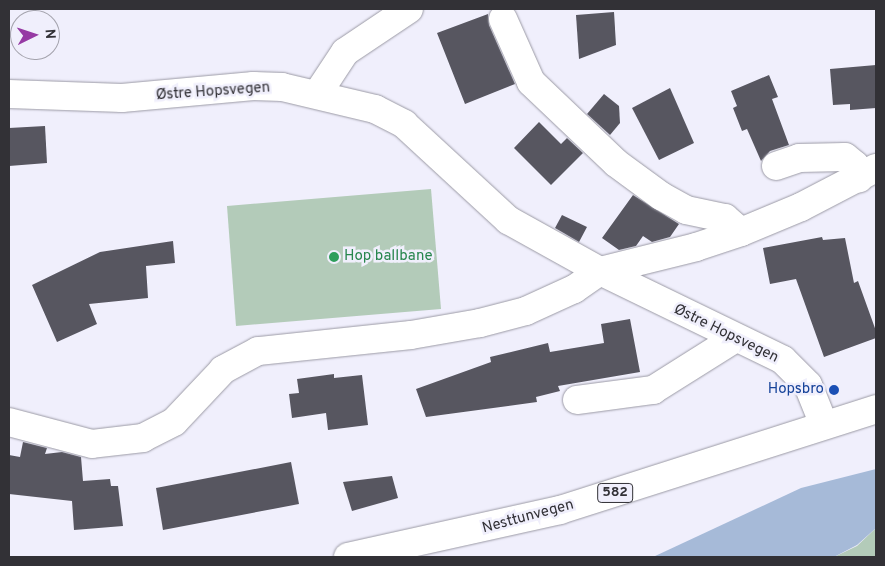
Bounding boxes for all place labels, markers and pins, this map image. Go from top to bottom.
place label: Hop ballbane [344,248,433,266]
marker: Hop ballbane [328,251,340,263]
place label: Hopsbro [768,381,824,399]
marker: Hopsbro [828,384,840,396]

